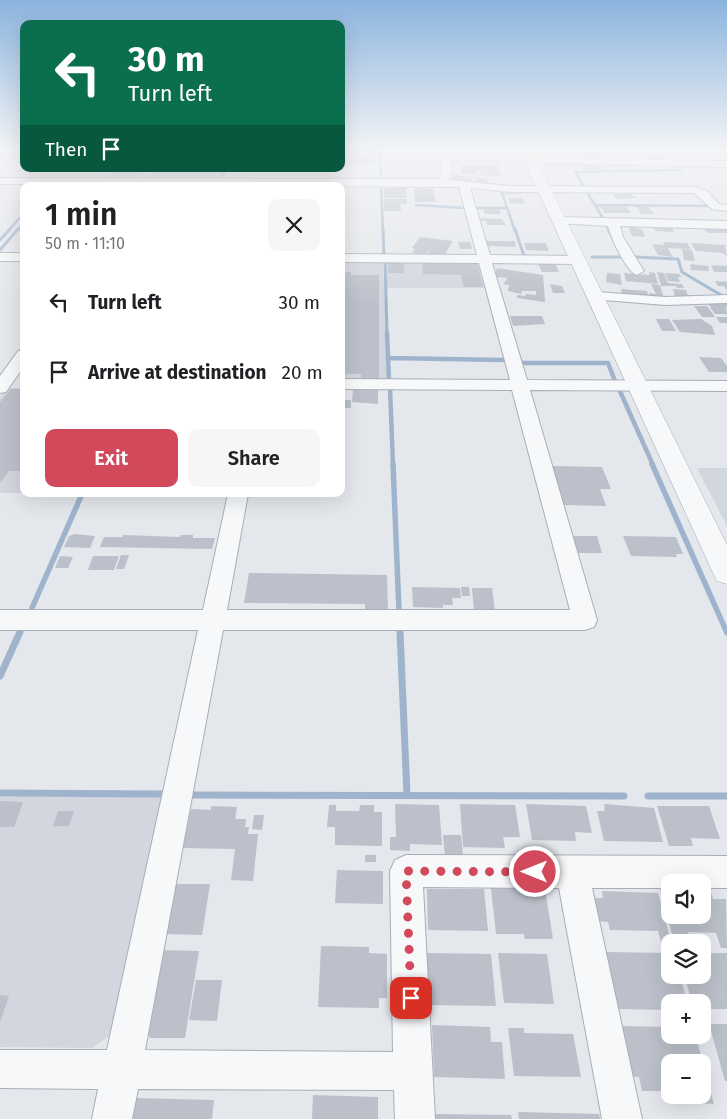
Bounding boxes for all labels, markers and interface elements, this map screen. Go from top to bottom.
text: 30 m [128,38,205,80]
icon: left [45,40,110,105]
text: Turn left [128,80,212,107]
icon: arrive [97,135,125,163]
text: Then [45,138,87,161]
text: 1 min [45,197,117,233]
button: close [268,199,320,251]
text: 50 m · 11:10 [45,234,125,253]
icon: left [45,288,73,316]
text: Turn left [88,291,162,314]
text: 30 m [279,291,320,314]
icon: arrive [45,358,73,386]
text: Arrive at destination [88,361,267,384]
text: 20 m [282,361,323,384]
button: Exit [45,429,178,487]
button: Share [188,429,320,487]
position arrow [508,845,560,897]
map controls [661,874,711,1104]
button: sound [661,874,711,924]
button: layers [661,934,711,984]
pin [390,977,432,1019]
icon: arrive [397,984,425,1012]
button: + [661,994,711,1044]
button: − [661,1054,711,1104]

